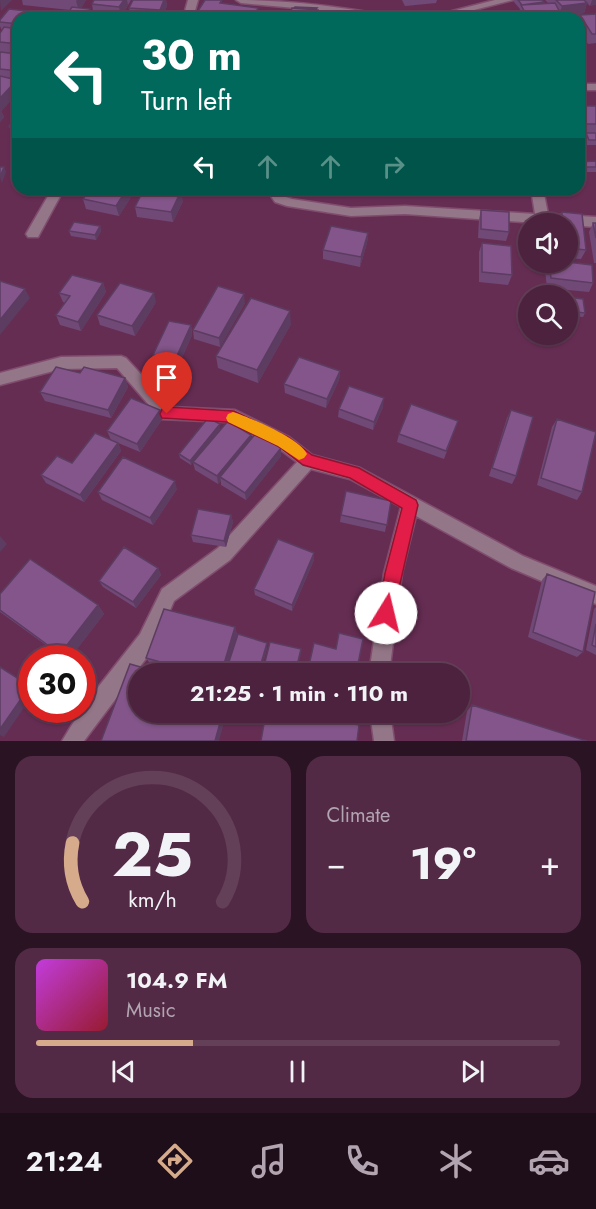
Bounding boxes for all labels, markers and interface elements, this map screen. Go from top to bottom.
text: 30 m [141,25,242,86]
icon: left [42,36,120,114]
text: Turn left [141,81,231,120]
icon: left [188,150,221,183]
icon: ahead [251,150,284,183]
icon: ahead [314,150,347,183]
icon: right [377,150,410,183]
map controls [518,213,578,345]
button: sound [518,213,578,273]
button: search [518,285,578,345]
pin [141,352,192,414]
icon: arrive [150,361,183,394]
position arrow [354,581,418,645]
speed limit sign: 30 [18,645,96,723]
text: 21:25 · 1 min · 110 m [190,677,408,709]
text: Climate [327,801,390,830]
text: 25 [112,809,193,899]
text: 19° [410,831,476,896]
text: − [327,840,346,887]
text: + [540,840,560,887]
text: km/h [129,884,177,915]
text: 104.9 FM [126,964,227,996]
text: Music [126,996,176,1025]
icon: previous [107,1055,140,1088]
icon: pause [281,1055,314,1088]
icon: next [456,1055,489,1088]
icon: directions [154,1140,196,1182]
icon: music [248,1140,290,1182]
icon: phone [341,1140,383,1182]
icon: climate [435,1140,477,1182]
icon: car [528,1140,570,1182]
text: 21:24 [26,1142,102,1181]

